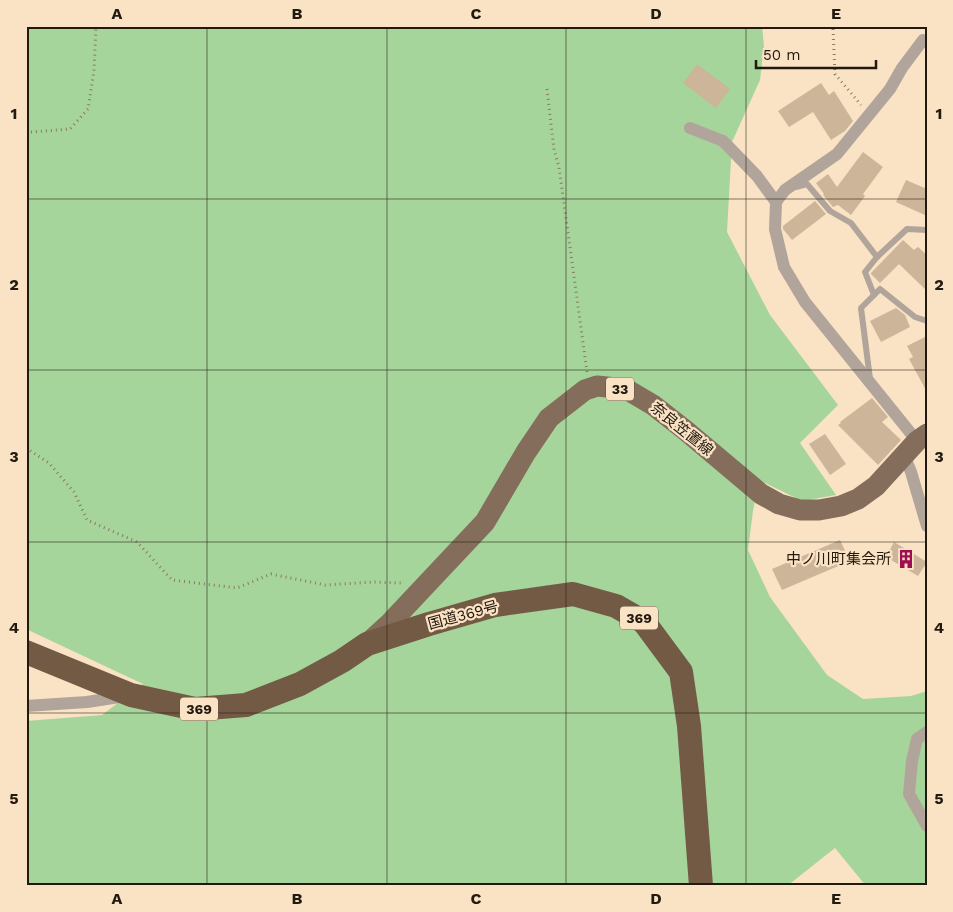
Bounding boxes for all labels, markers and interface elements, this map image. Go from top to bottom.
text: A [112,4,123,23]
text: B [292,4,303,23]
text: C [471,4,482,23]
text: D [650,4,662,23]
text: E [831,4,841,23]
scale bar [756,38,876,70]
text: 50 m [763,46,800,64]
text: 1 [11,104,17,123]
text: 1 [936,104,942,123]
text: 2 [9,275,19,294]
text: 2 [934,275,944,294]
road number: 33 [606,378,634,400]
street label: 奈良笠置線 [647,398,717,460]
text: 3 [9,447,19,466]
text: 3 [934,447,944,466]
building icon: 中ノ川町集会所 [895,548,917,570]
place label: 中ノ川町集会所 [786,550,891,568]
street label: 国道369号 [426,597,500,633]
road number: 369 [620,606,658,630]
text: 4 [9,618,19,637]
text: 4 [934,618,944,637]
road number: 369 [180,698,218,721]
text: 5 [9,789,19,808]
text: 5 [934,789,944,808]
text: A [112,889,123,908]
text: B [292,889,303,908]
text: C [471,889,482,908]
text: D [650,889,662,908]
text: E [831,889,841,908]

